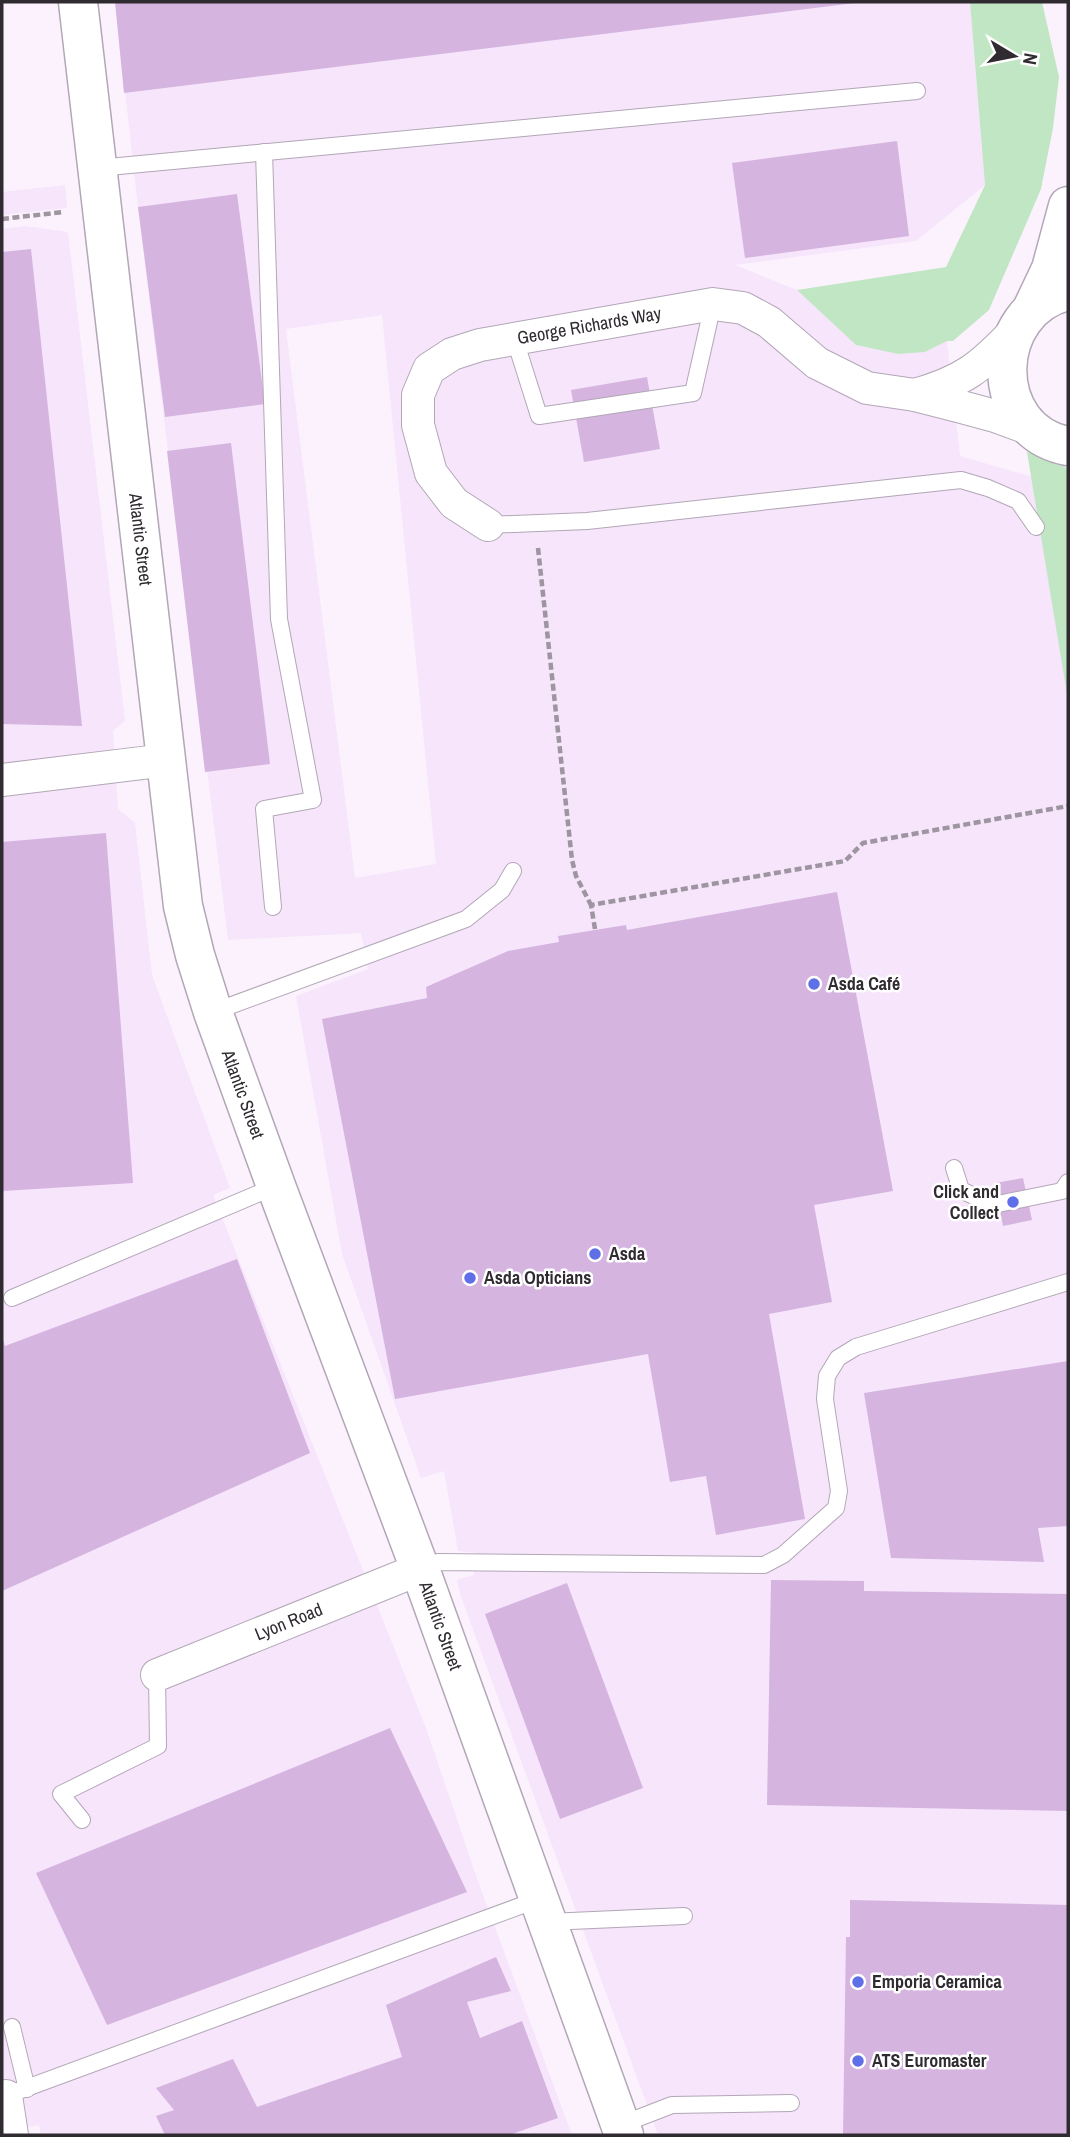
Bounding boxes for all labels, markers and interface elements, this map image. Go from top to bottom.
north arrow [979,21,1049,91]
text: N [1017,51,1045,67]
street label: George Richards Way [515,300,664,350]
street label: Atlantic Street [123,491,159,587]
place label: Asda Café [828,971,900,996]
marker: Asda Café [806,976,822,992]
street label: Atlantic Street [215,1045,271,1142]
place label: Click and Collect [933,1179,999,1225]
marker: Click and Collect [1005,1194,1021,1210]
place label: Asda [609,1241,646,1266]
marker: Asda [587,1246,603,1262]
place label: Asda Opticians [484,1265,591,1290]
marker: Asda Opticians [462,1270,478,1286]
street label: Atlantic Street [413,1577,468,1674]
street label: Lyon Road [251,1597,326,1646]
place label: Emporia Ceramica [872,1969,1002,1994]
marker: Emporia Ceramica [850,1974,866,1990]
place label: ATS Euromaster [872,2048,987,2073]
marker: ATS Euromaster [850,2053,866,2069]

